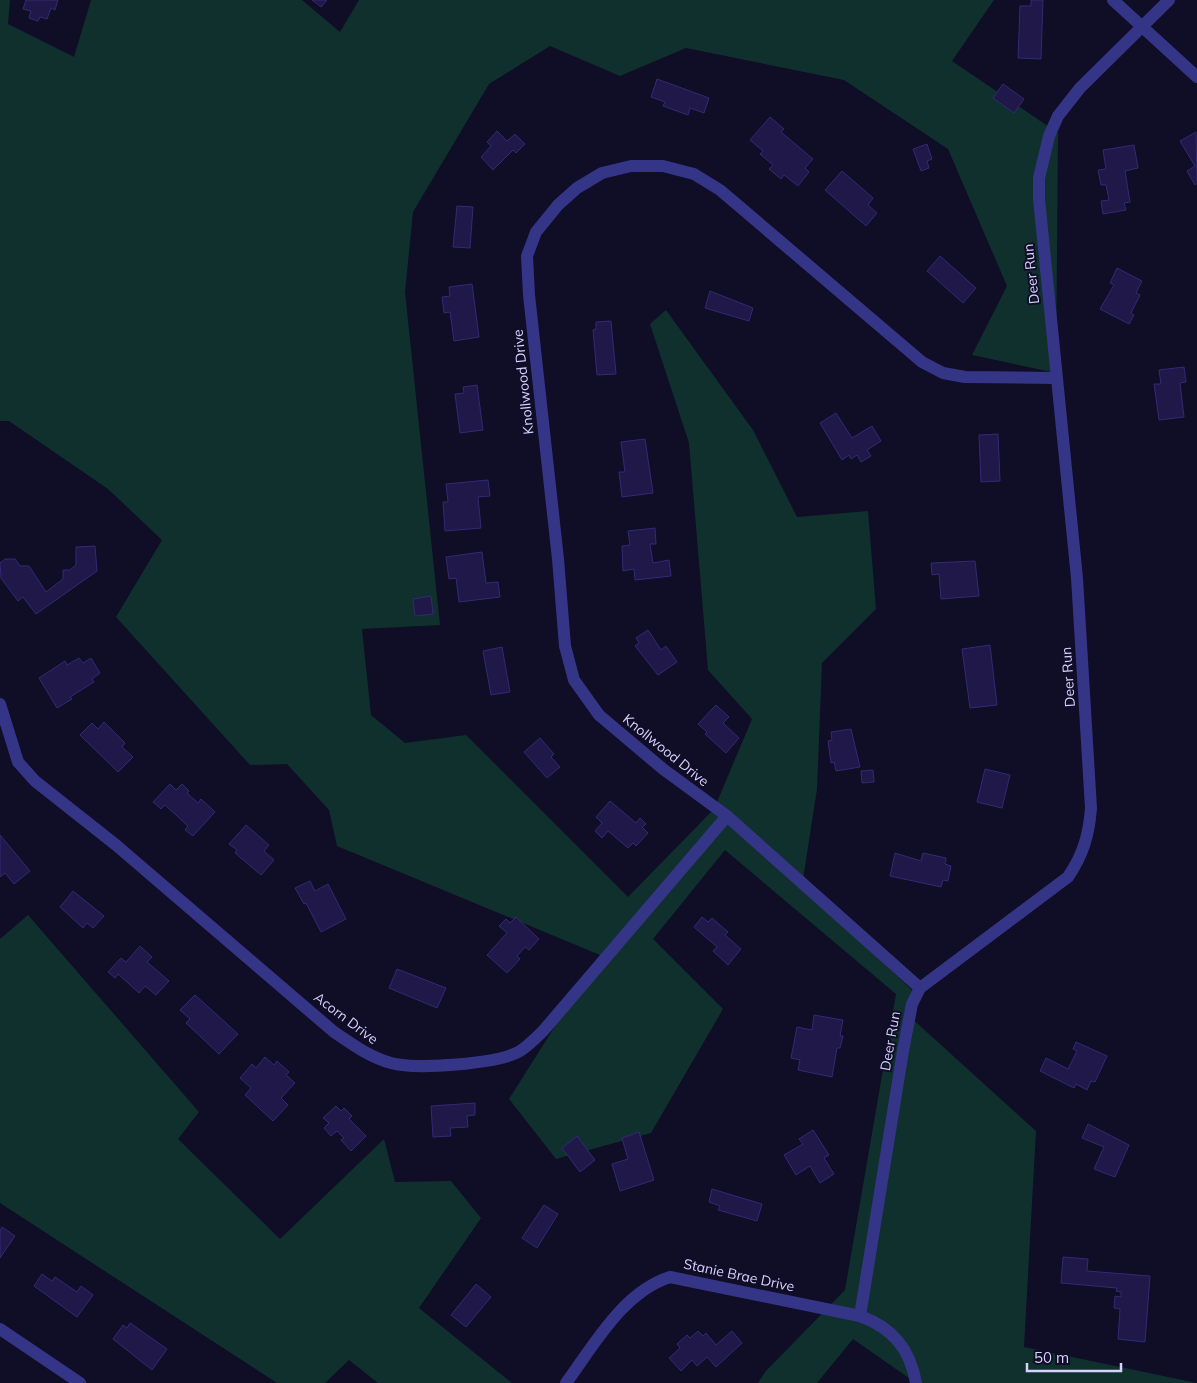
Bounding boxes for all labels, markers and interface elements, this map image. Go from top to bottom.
street label: Deer Run [1019,243,1043,305]
street label: Knollwood Drive [509,329,537,435]
street label: Deer Run [1057,646,1079,708]
street label: Knollwood Drive [619,710,713,790]
street label: Acorn Drive [310,988,382,1048]
street label: Deer Run [876,1010,904,1072]
street label: Stanie Brae Drive [682,1254,796,1296]
scale bar [1027,1340,1121,1372]
text: 50 m [1034,1348,1069,1367]

